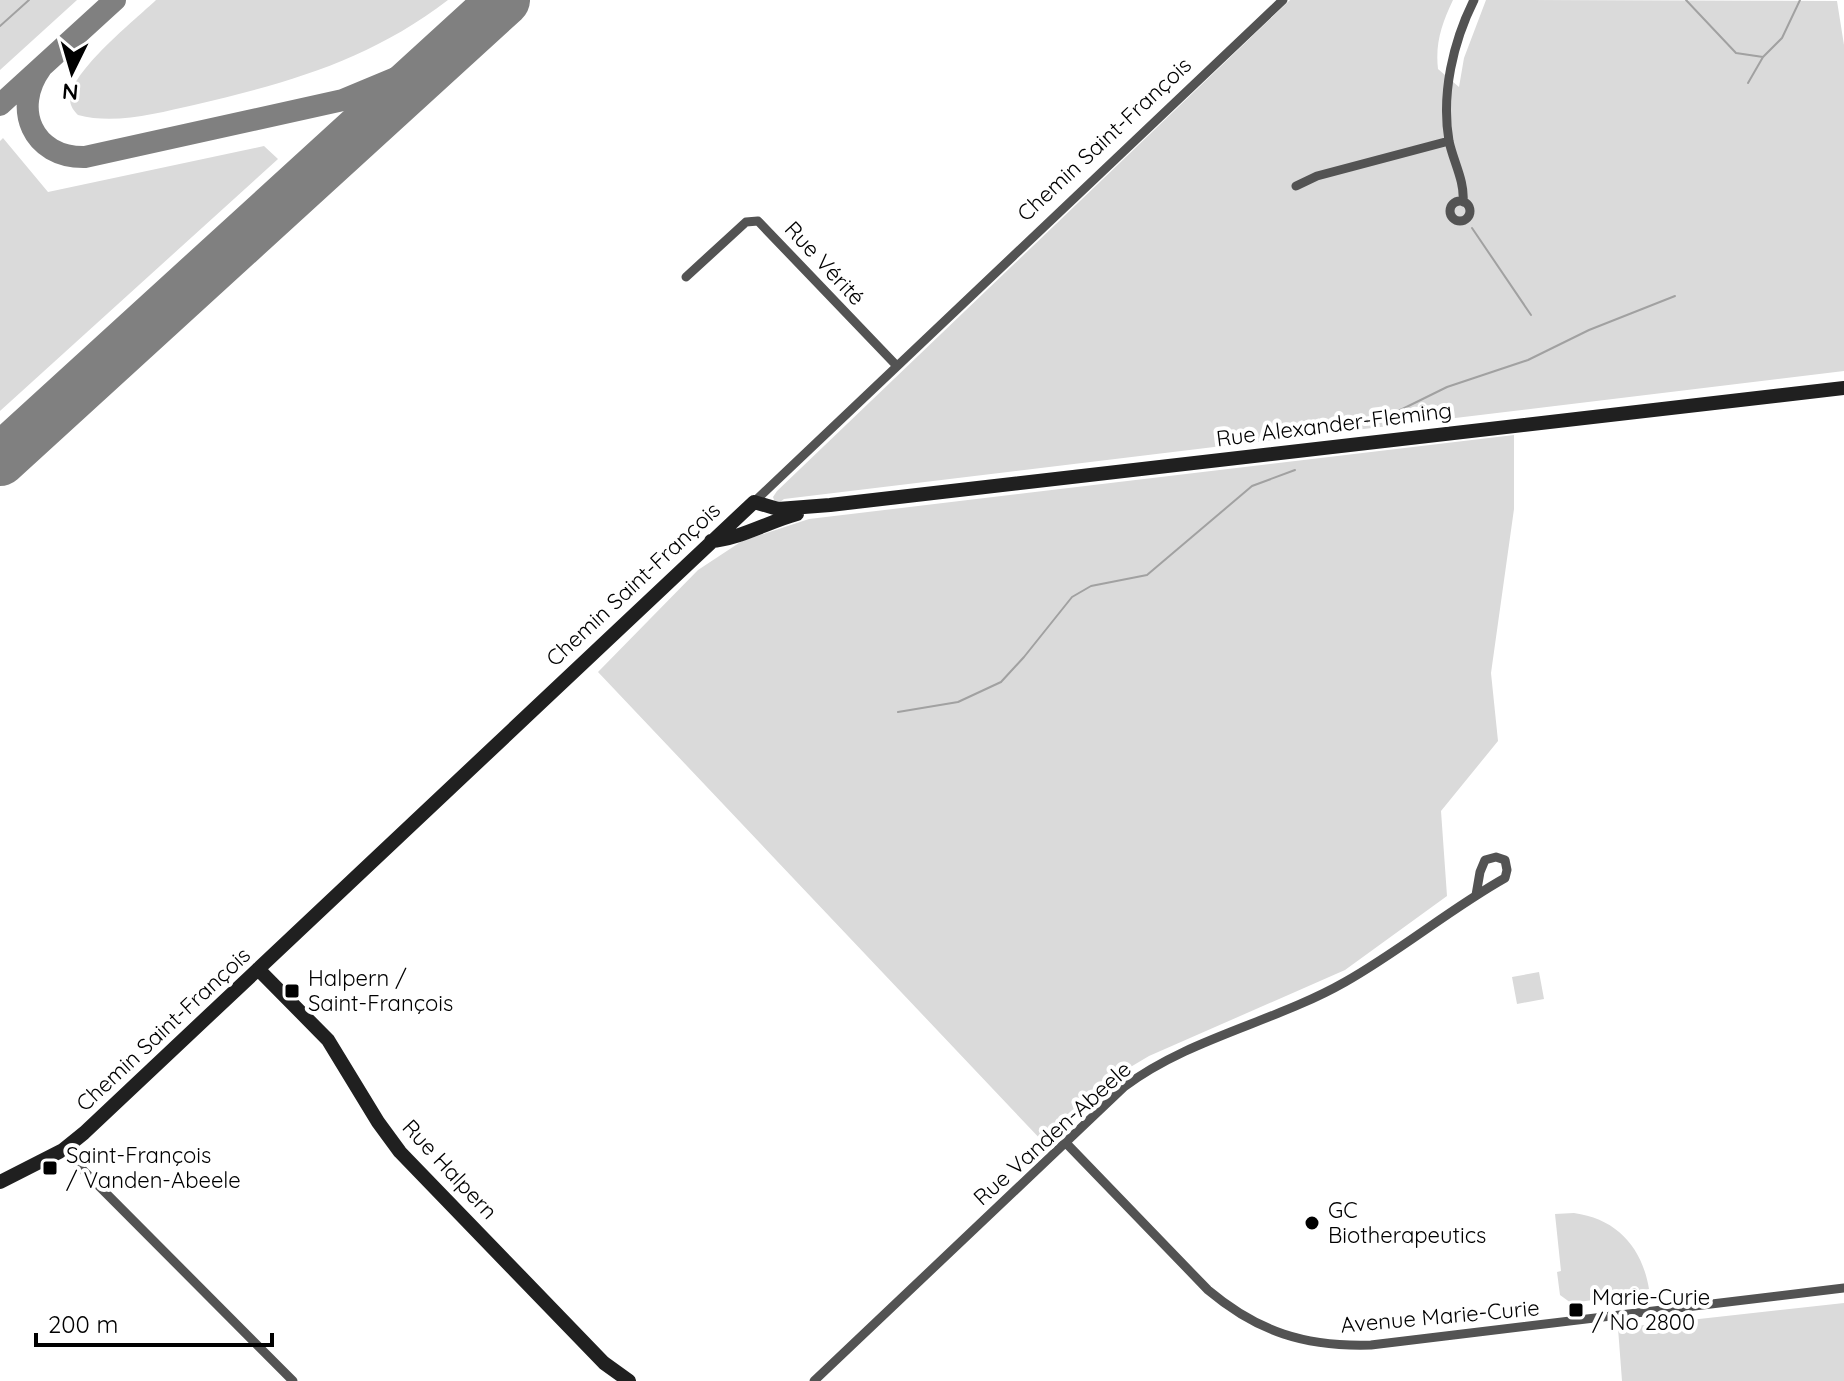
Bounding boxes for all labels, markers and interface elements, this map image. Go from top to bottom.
north arrow [32,32,112,112]
street label: Chemin Saint-François [1011,51,1197,227]
text: N [61,77,80,107]
street label: Rue Vérité [779,215,871,311]
street label: Rue Alexander-Fleming [1215,396,1453,452]
street label: Chemin Saint-François [540,496,726,672]
street label: Chemin Saint-François [70,941,256,1117]
place label: Halpern / Saint-François [308,964,453,1017]
marker: Halpern / Saint-François [283,982,301,1000]
street label: Rue Vanden-Abeele [967,1055,1137,1211]
street label: Rue Halpern [397,1113,503,1225]
place label: Saint-François / Vanden-Abeele [66,1141,241,1194]
marker: Saint-François / Vanden-Abeele [41,1159,59,1177]
place label: GC Biotherapeutics [1328,1196,1486,1249]
marker: GC Biotherapeutics [1303,1214,1321,1232]
place label: Marie-Curie / No 2800 [1592,1283,1710,1336]
street label: Avenue Marie-Curie [1339,1293,1541,1339]
scale bar [36,1297,272,1347]
marker: Marie-Curie / No 2800 [1567,1301,1585,1319]
text: 200 m [48,1309,118,1339]

